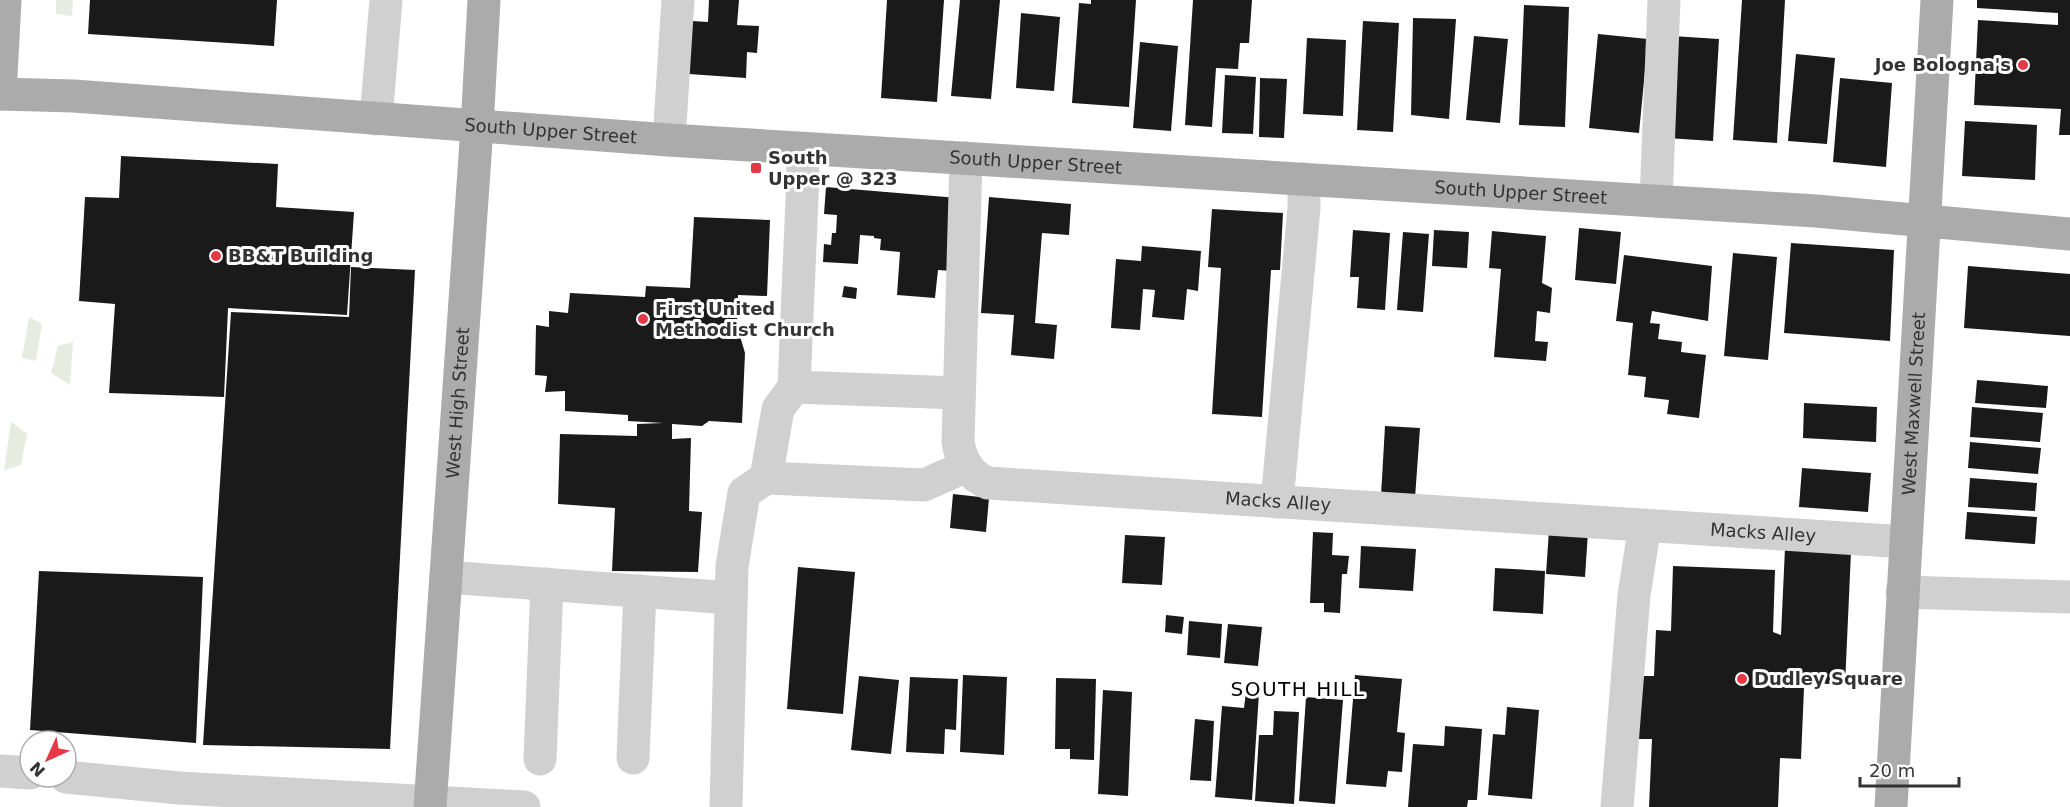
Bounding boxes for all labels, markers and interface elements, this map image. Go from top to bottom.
place label: Joe Bologna's [1873,54,2011,75]
marker: Joe Bologna's [2016,58,2030,72]
street label: South Upper Street [464,114,638,148]
street label: South Upper Street [949,146,1123,178]
place label: South Upper @ 323 [768,147,898,189]
marker: South Upper @ 323 [749,161,763,175]
street label: South Upper Street [1434,176,1608,208]
place label: BB&T Building [228,245,373,266]
marker: BB&T Building [209,249,223,263]
place label: First United Methodist Church [655,298,835,340]
street label: West Maxwell Street [1898,311,1929,496]
marker: First United Methodist Church [636,312,650,326]
street label: West High Street [442,326,473,479]
street label: Macks Alley [1224,487,1332,515]
street label: Macks Alley [1709,518,1817,546]
place label: Dudley Square [1754,668,1903,689]
marker: Dudley Square [1735,672,1749,686]
district label: SOUTH HILL [1231,677,1365,701]
north arrow [18,729,78,789]
scale bar [1860,750,1959,788]
text: N [26,758,49,781]
text: 20 m [1869,760,1915,781]

